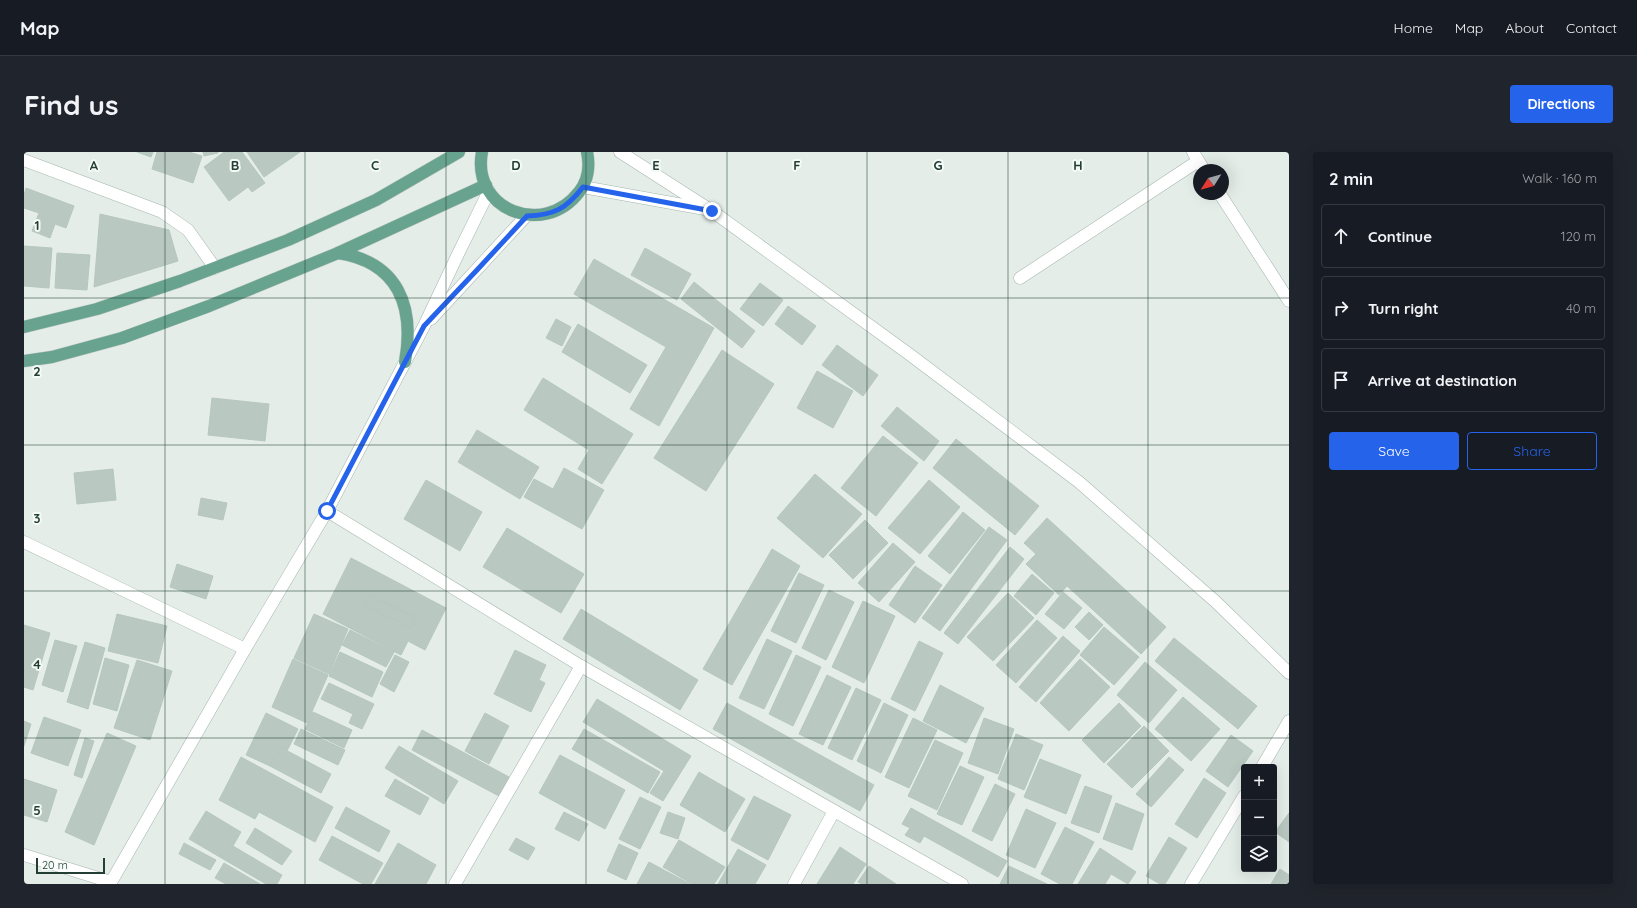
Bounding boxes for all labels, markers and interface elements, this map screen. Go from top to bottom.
text: Map [20,16,59,40]
text: Home [1394,19,1433,37]
text: Map [1455,19,1483,37]
text: About [1505,19,1544,37]
text: Contact [1566,19,1617,37]
button: Directions [1510,85,1613,123]
text: Find us [24,87,118,122]
text: A [90,157,99,173]
text: B [231,157,239,173]
text: C [371,157,379,173]
text: D [511,157,521,173]
text: E [652,157,660,173]
text: F [793,157,801,173]
text: G [933,157,943,173]
text: H [1073,157,1083,173]
north arrow [1193,164,1229,200]
text: 2 min [1329,168,1373,189]
text: Walk · 160 m [1522,170,1597,186]
route end [703,202,721,220]
text: 1 [34,217,40,233]
icon: ahead [1330,225,1352,247]
text: Continue [1368,227,1432,246]
text: 120 m [1561,228,1596,244]
icon: right [1330,297,1352,319]
text: Turn right [1368,299,1439,318]
text: 40 m [1566,300,1596,316]
text: 2 [33,363,41,379]
icon: arrive [1330,369,1352,391]
text: Arrive at destination [1368,371,1517,390]
button: Save [1329,432,1459,470]
button: Share [1467,432,1597,470]
route start [318,502,336,520]
text: 3 [34,510,41,526]
text: 4 [33,656,41,672]
map controls [1241,764,1277,872]
button: + [1241,764,1277,800]
button: − [1241,800,1277,836]
text: 5 [33,802,41,818]
button: layers [1241,836,1277,872]
scale bar [36,856,105,875]
text: 20 m [42,858,68,872]

